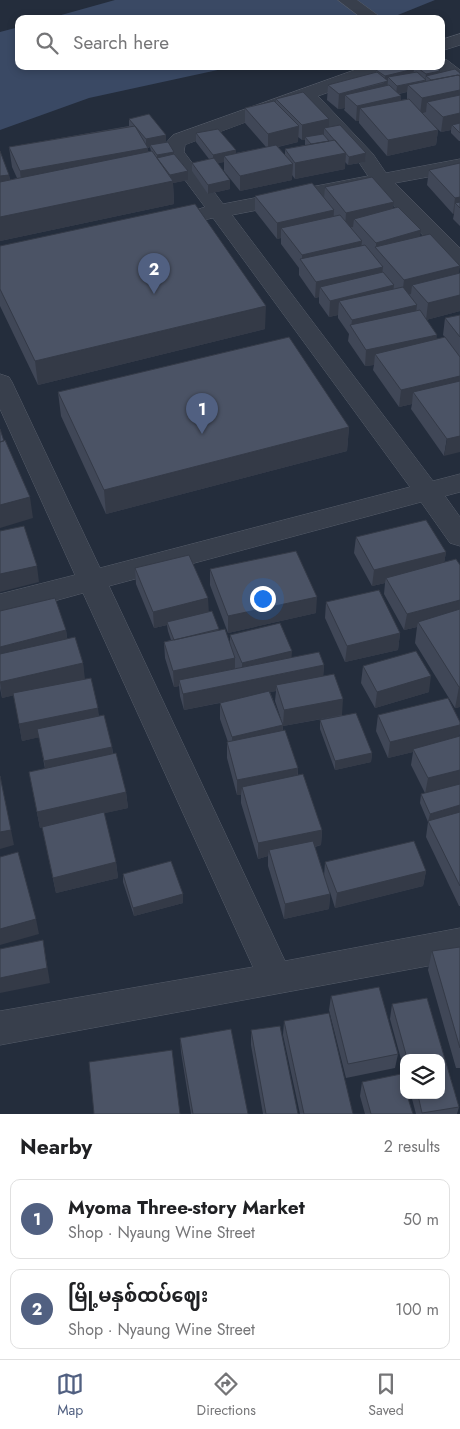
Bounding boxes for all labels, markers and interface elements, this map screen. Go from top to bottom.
search box [15,15,445,70]
icon: search [33,29,61,57]
text: Search here [73,29,169,56]
pin: 2 [138,253,170,294]
pin: 1 [186,393,218,434]
your location [250,586,276,612]
map controls [400,1054,445,1099]
button: layers [400,1054,445,1099]
text: Nearby [20,1132,92,1162]
text: 2 results [384,1135,440,1158]
text: Myoma Three-story Market [68,1194,305,1221]
text: 1 [33,1208,41,1231]
text: 50 m [403,1208,439,1231]
text: Shop · Nyaung Wine Street [68,1221,255,1244]
text: မြို့မနှစ်ထပ်ဈေး [68,1282,208,1309]
text: 2 [32,1298,42,1321]
text: 100 m [395,1298,439,1321]
text: Shop · Nyaung Wine Street [68,1318,255,1341]
tab: Map [56,1370,84,1420]
tab: Directions [197,1370,256,1420]
tab: Saved [368,1370,404,1420]

